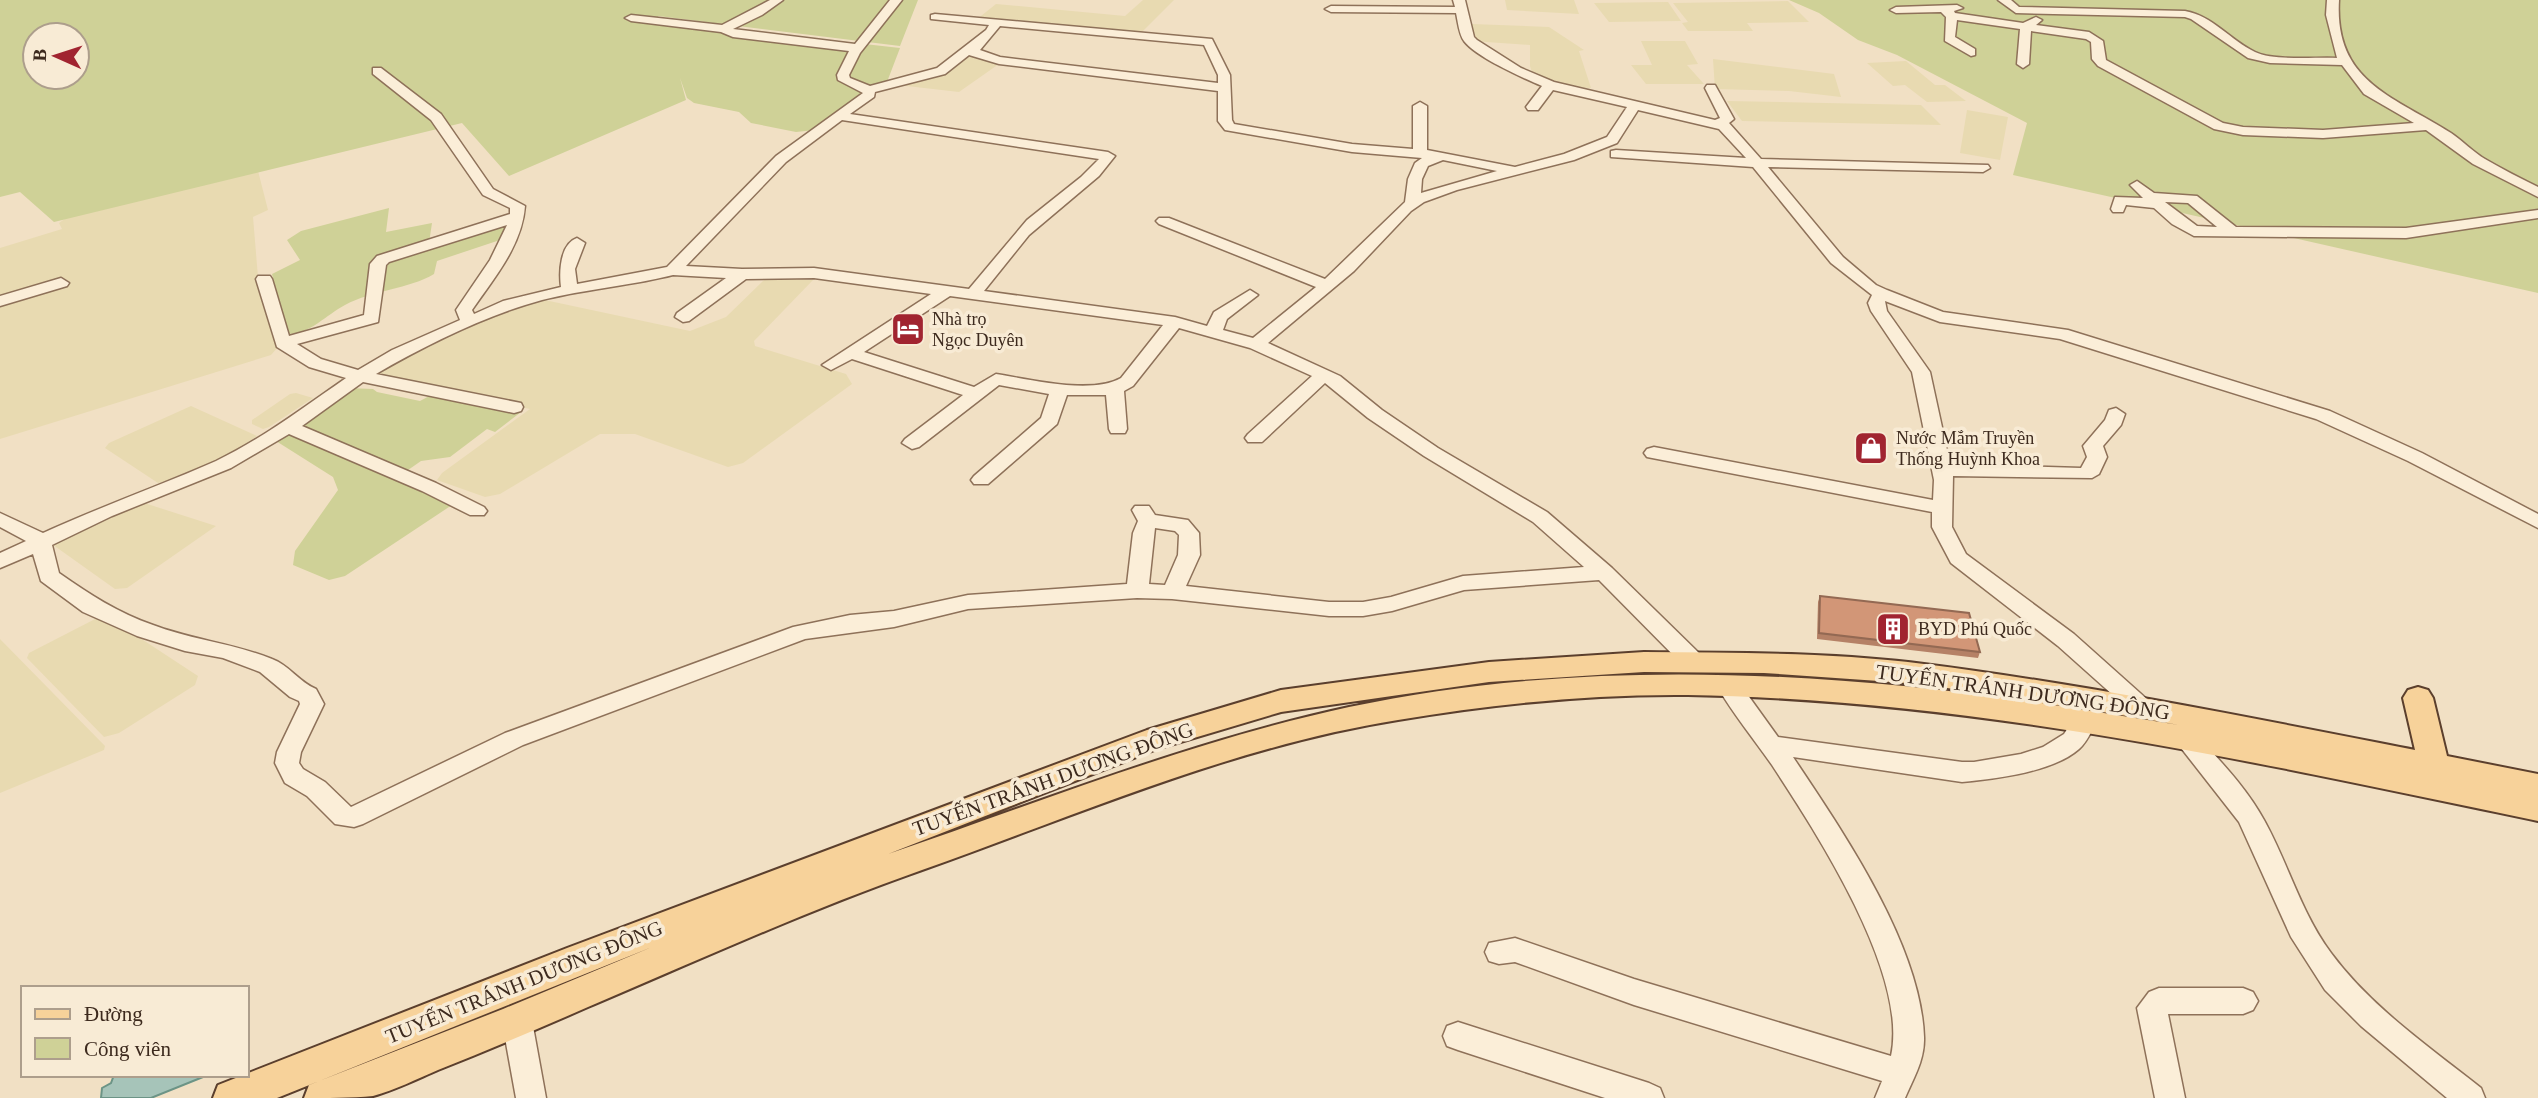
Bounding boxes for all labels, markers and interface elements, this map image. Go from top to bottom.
north arrow [21,21,91,91]
text: B [29,48,50,62]
place label: Nhà trọ Ngọc Duyên [932,309,1023,350]
hotel icon: Nhà trọ Ngọc Duyên [889,310,927,348]
place label: Nước Mắm Truyền Thống Huỳnh Khoa [1896,428,2040,469]
shop icon: Nước Mắm Truyền Thống Huỳnh Khoa [1852,429,1890,467]
building icon: BYD Phú Quốc [1874,610,1912,648]
place label: BYD Phú Quốc [1918,619,2032,639]
street label: TUYẾN TRÁNH DƯƠNG ĐÔNG [1875,659,2171,725]
street label: TUYẾN TRÁNH DƯƠNG ĐÔNG [910,717,1196,841]
street label: TUYẾN TRÁNH DƯƠNG ĐÔNG [382,915,666,1049]
legend [21,986,248,1077]
text: Đường [84,1002,143,1026]
text: Công viên [84,1037,171,1061]

